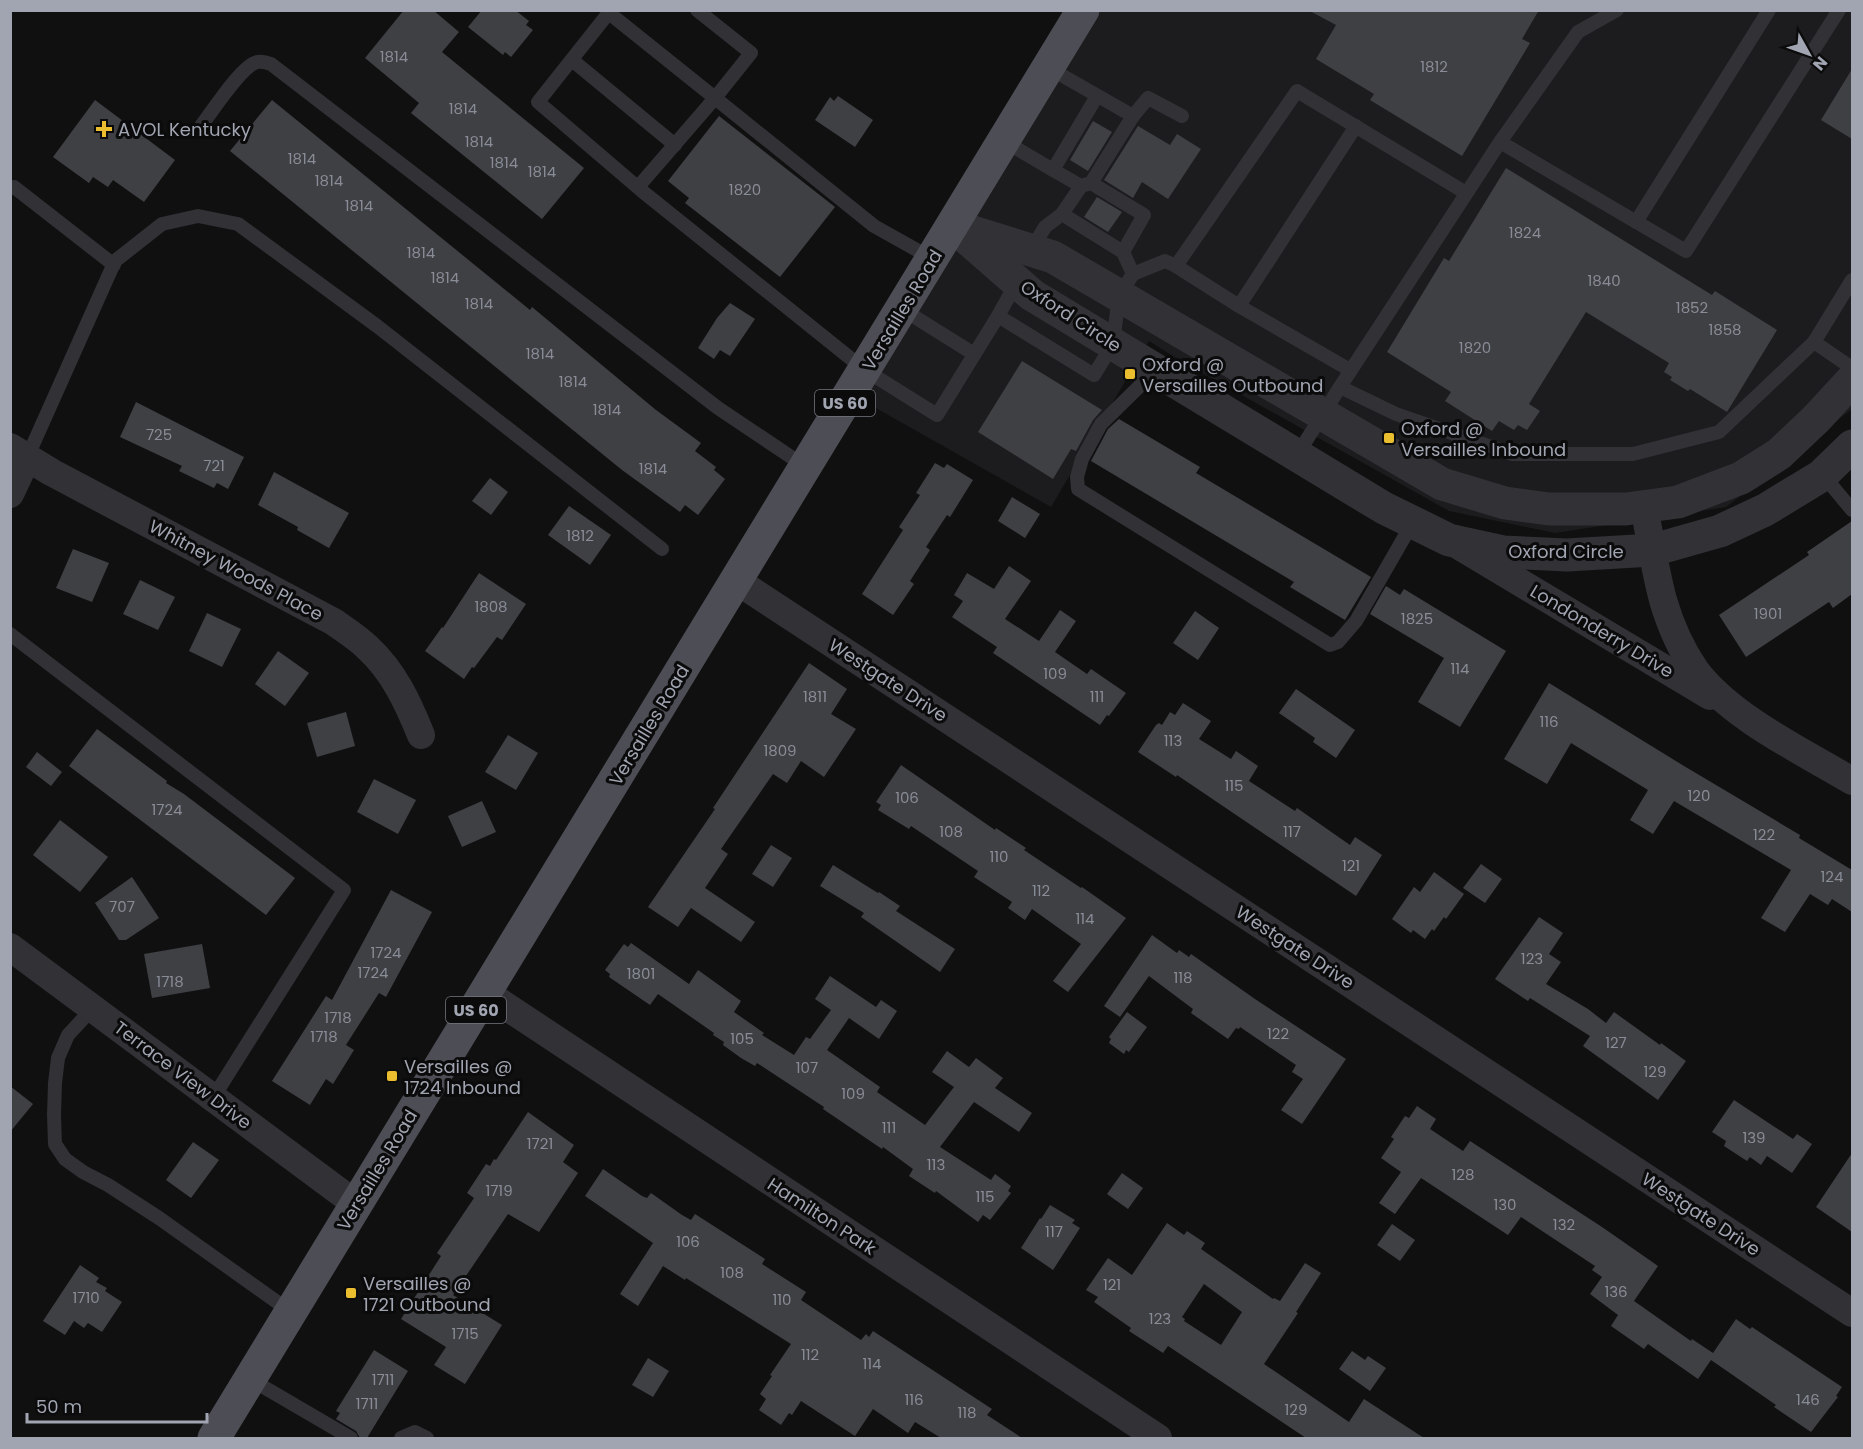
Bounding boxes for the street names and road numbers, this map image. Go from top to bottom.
street label: Versailles Road [856,245,948,375]
street label: Oxford Circle [1016,274,1126,358]
road number: US 60 [815,390,875,416]
street label: Whitney Woods Place [145,513,327,627]
street label: Oxford Circle [1508,539,1624,564]
street label: Londonderry Drive [1526,578,1678,684]
street label: Westgate Drive [824,632,952,728]
street label: Versailles Road [603,660,695,790]
street label: Westgate Drive [1231,899,1359,995]
road number: US 60 [446,997,506,1023]
street label: Terrace View Drive [109,1015,257,1135]
street label: Versailles Road [331,1105,423,1235]
street label: Westgate Drive [1637,1166,1765,1262]
street label: Hamilton Park [763,1171,882,1261]

